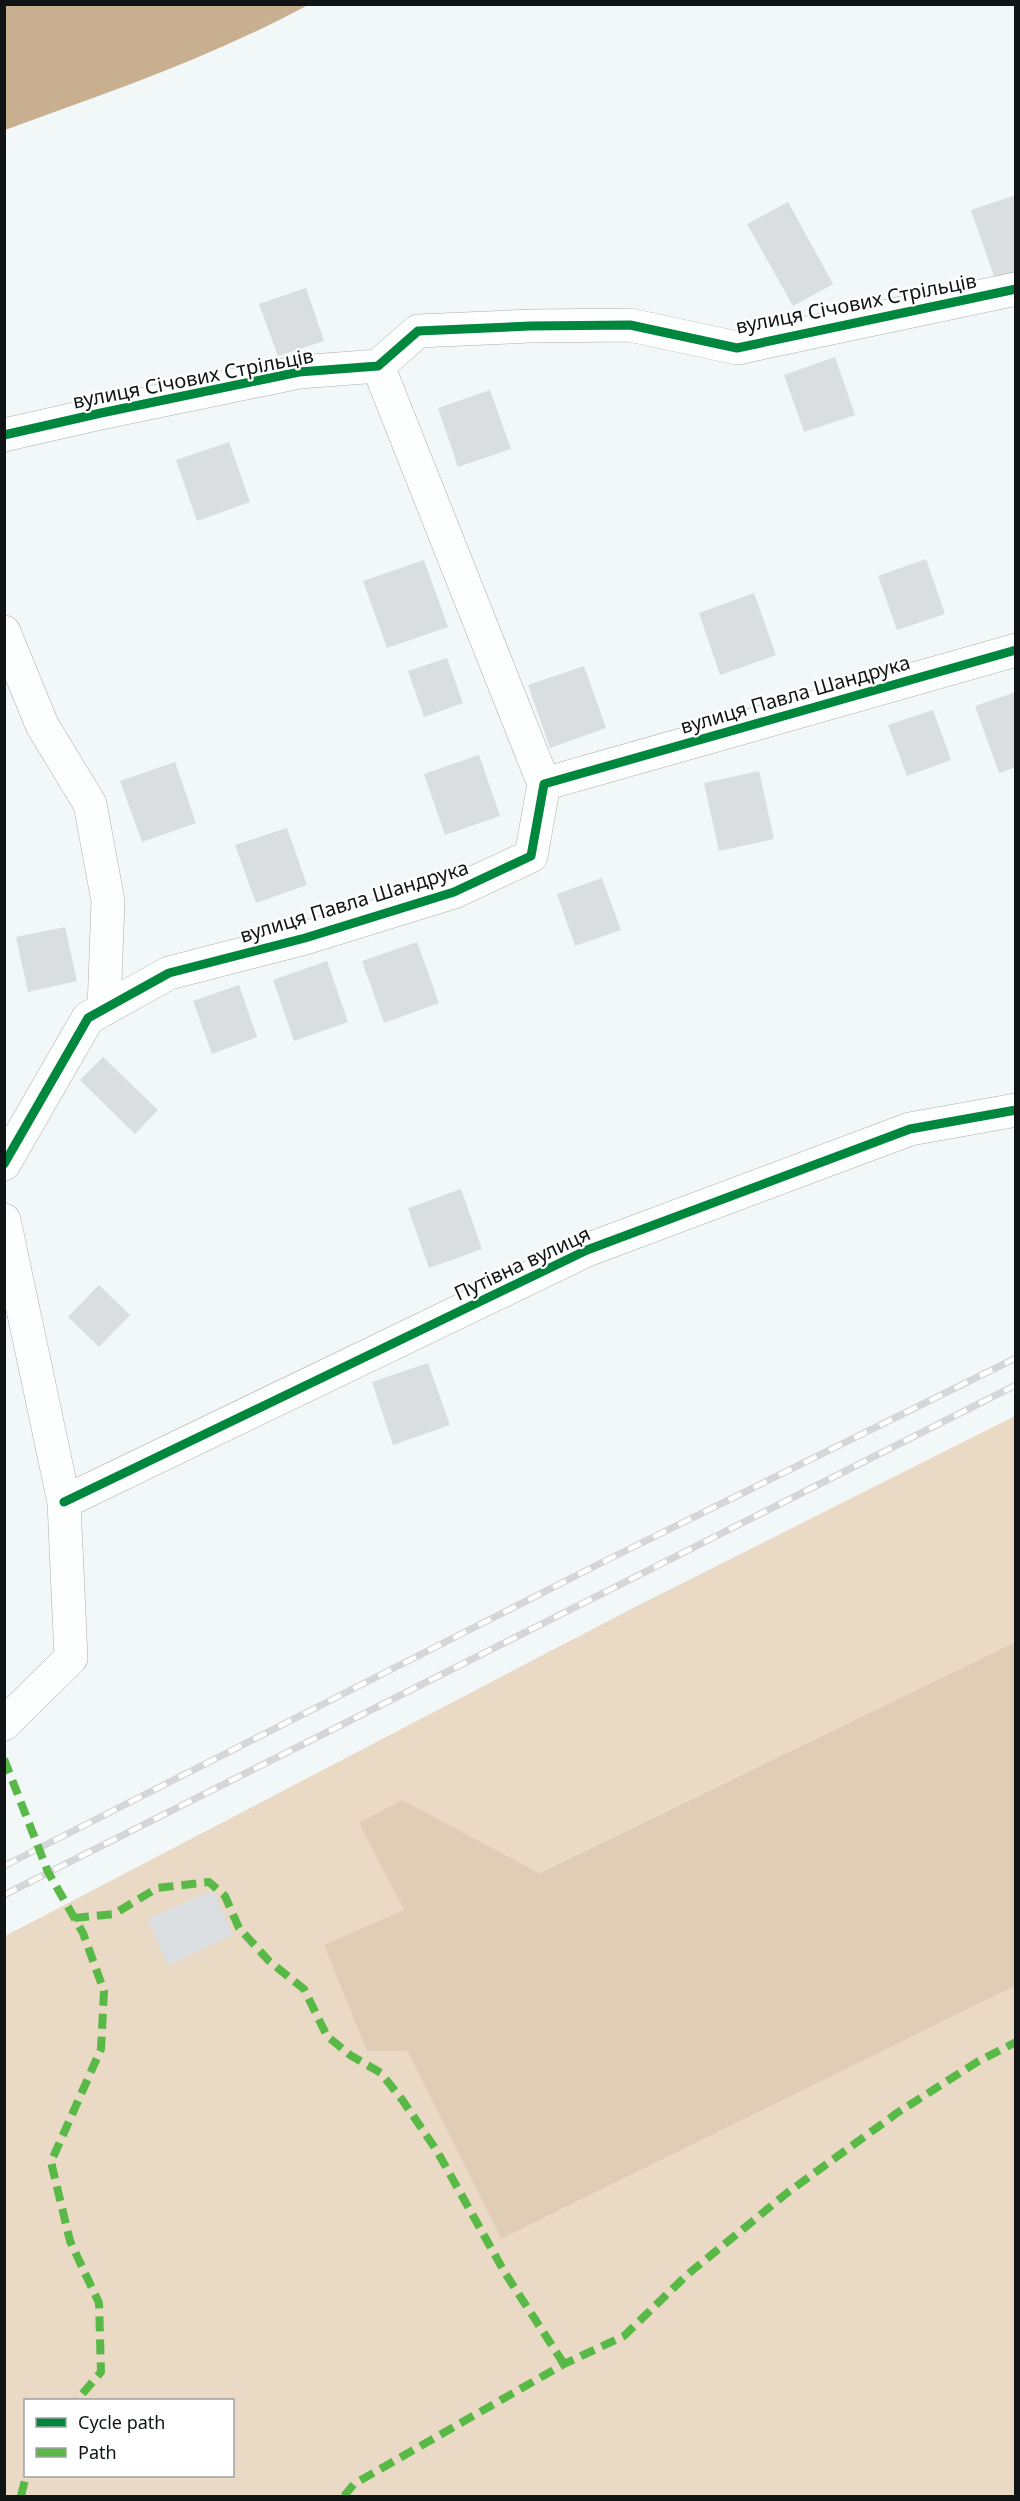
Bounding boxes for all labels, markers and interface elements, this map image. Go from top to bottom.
street label: вулиця Січових Стрільців [733,266,979,340]
street label: вулиця Січових Стрільців [70,341,316,415]
street label: вулиця Павла Шандрука [677,648,913,740]
street label: вулиця Павла Шандрука [236,853,472,949]
street label: Путівна вулиця [450,1220,594,1306]
legend [24,2399,234,2477]
text: Cycle path [78,2410,165,2434]
text: Path [78,2440,117,2464]

